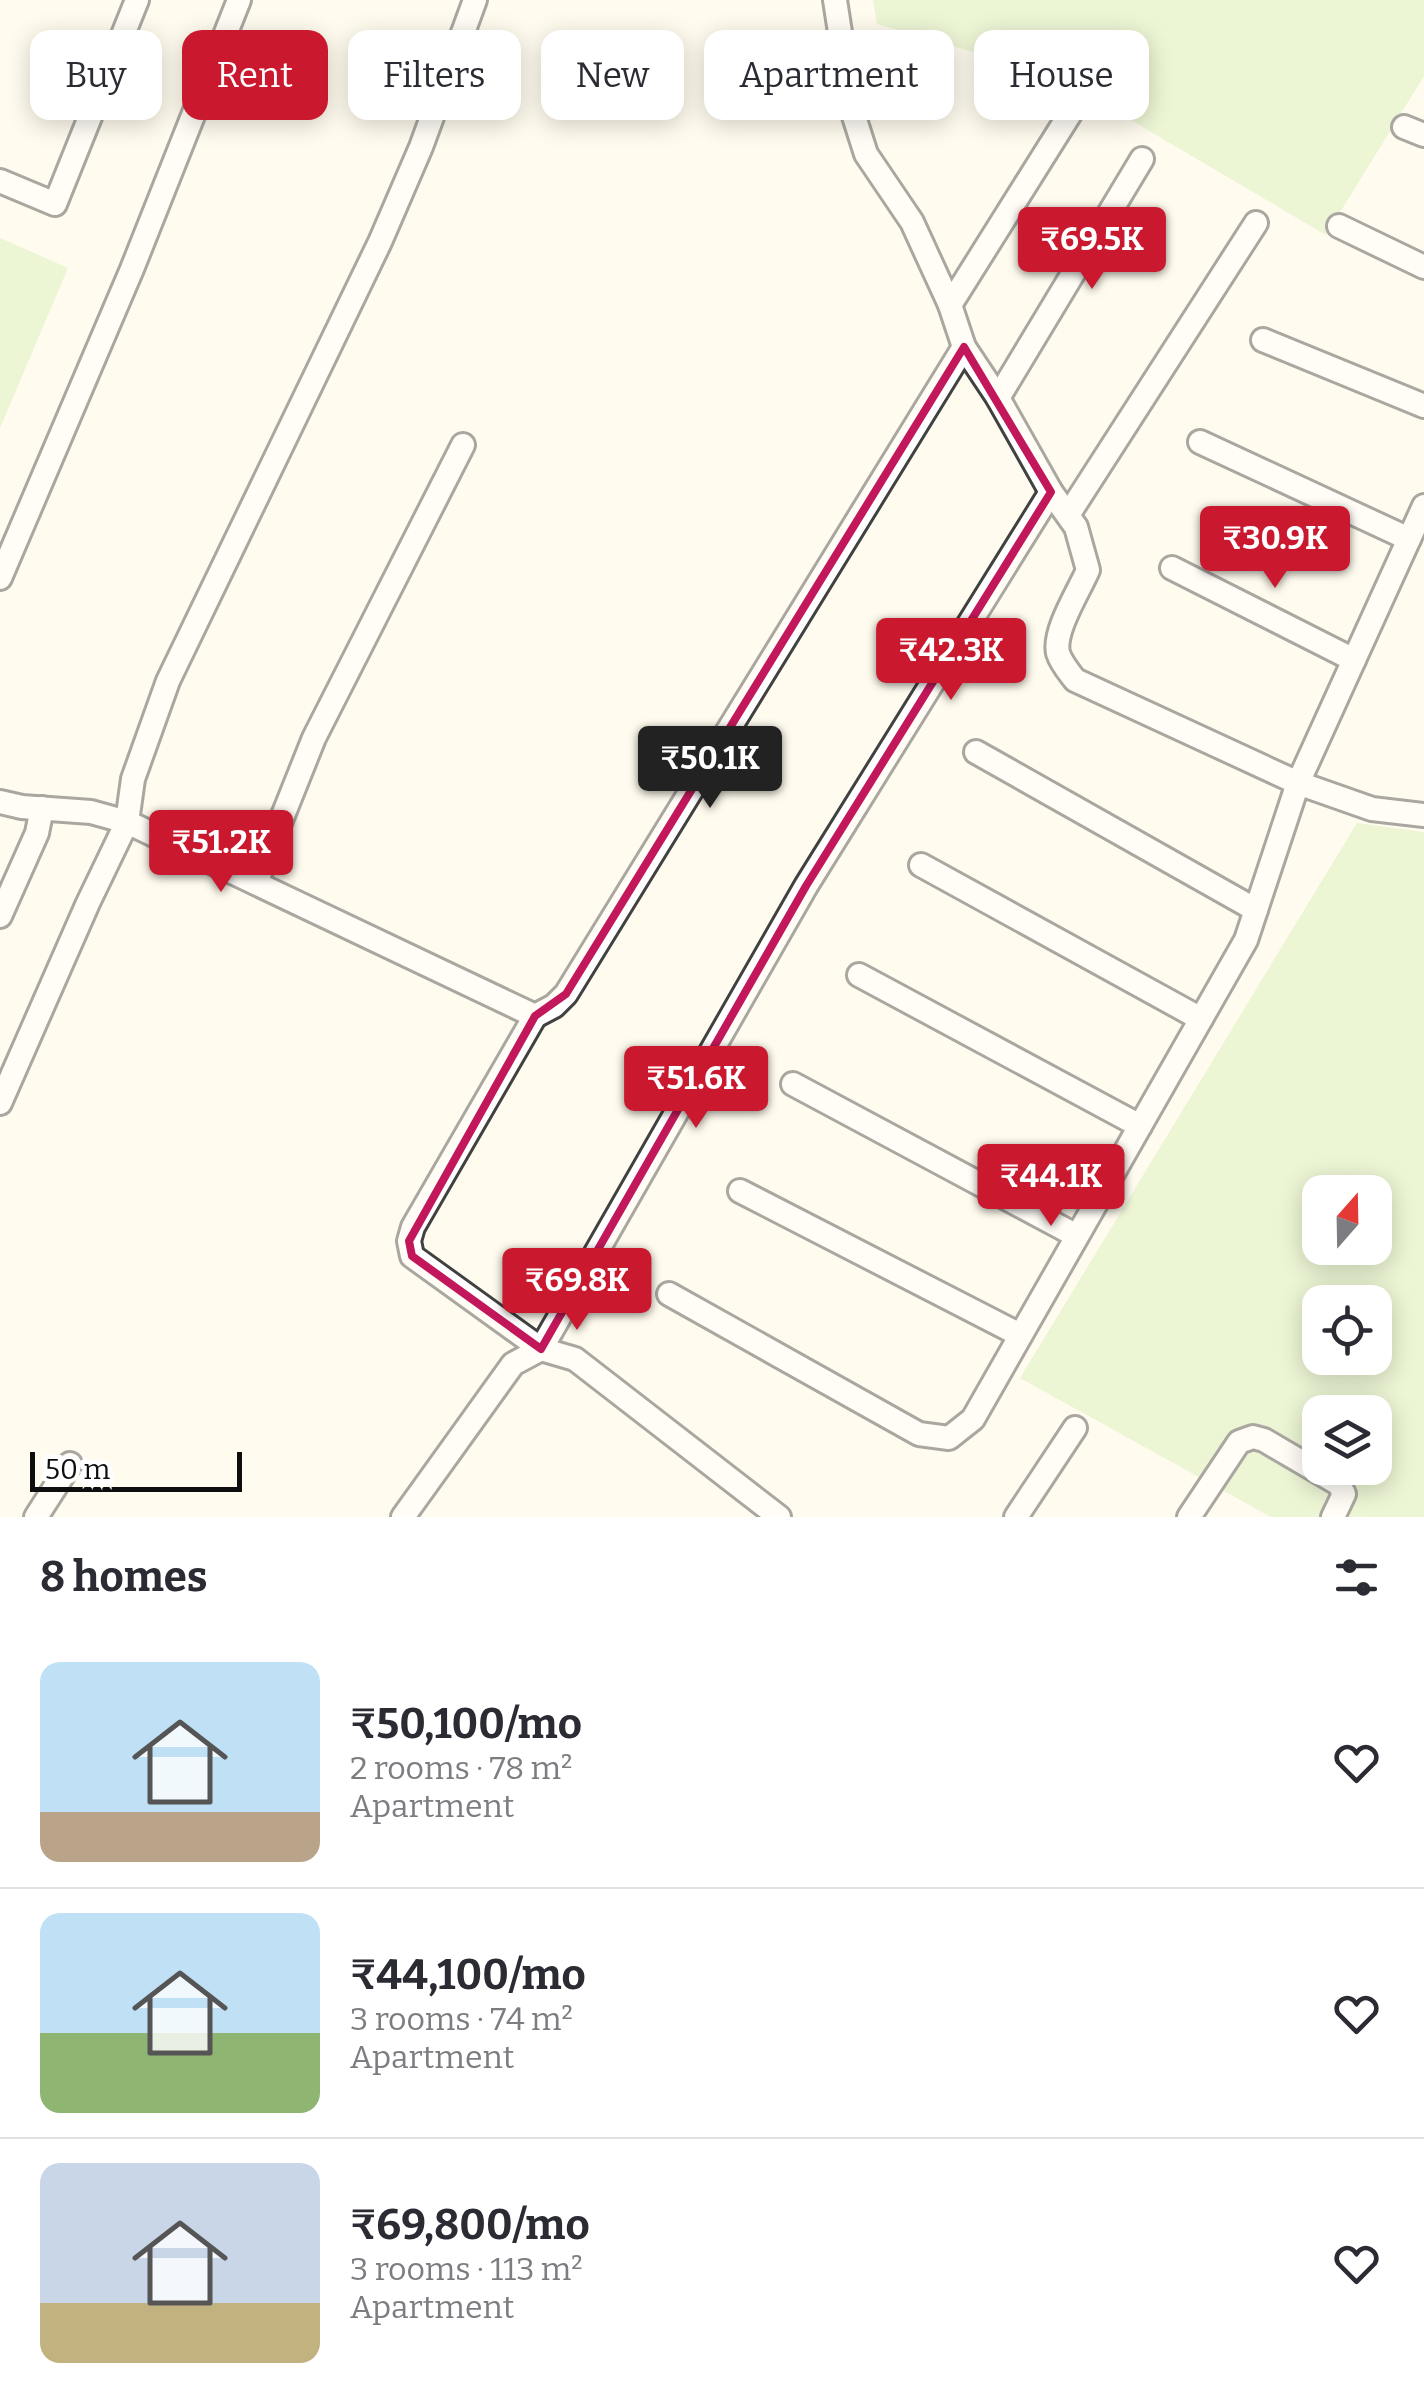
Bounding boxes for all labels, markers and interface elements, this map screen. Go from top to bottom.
chip: Buy [30,30,162,120]
chip: Rent [182,30,328,120]
chip: Filters [348,30,521,120]
chip: New [541,30,684,120]
chip: Apartment [704,30,954,120]
chip: House [974,30,1149,120]
pin: ₹69.5K [1011,207,1173,292]
text: ₹69.5K [1040,220,1144,258]
pin: ₹30.9K [1194,506,1356,591]
text: ₹30.9K [1222,519,1328,557]
pin: ₹42.3K [870,618,1032,703]
text: ₹42.3K [898,631,1004,669]
pin: ₹50.1K [629,726,791,811]
text: ₹50.1K [660,739,760,777]
pin: ₹51.2K [140,810,302,895]
text: ₹51.2K [171,823,271,861]
pin: ₹51.6K [615,1046,777,1131]
text: ₹51.6K [646,1059,746,1097]
pin: ₹44.1K [970,1144,1132,1229]
text: ₹44.1K [1000,1157,1102,1195]
north arrow [1302,1175,1392,1265]
map controls [1302,1175,1392,1485]
pin: ₹69.8K [496,1248,658,1333]
text: ₹69.8K [524,1261,630,1299]
button: locate [1302,1285,1392,1375]
button: layers [1302,1395,1392,1485]
scale bar [30,1447,242,1492]
text: 50 m [45,1453,110,1486]
icon: filters [1329,1550,1384,1605]
text: 8 homes [40,1552,208,1602]
text: ₹50,100/mo [350,1699,582,1749]
icon: home [120,1702,240,1822]
icon: heart [1329,1735,1384,1790]
text: 2 rooms · 78 m² [350,1749,572,1787]
text: Apartment [350,1787,514,1825]
text: ₹44,100/mo [350,1950,586,2000]
icon: home [120,1953,240,2073]
icon: heart [1329,1986,1384,2041]
text: 3 rooms · 74 m² [350,2000,573,2038]
text: Apartment [350,2038,514,2076]
text: ₹69,800/mo [350,2200,590,2250]
icon: home [120,2203,240,2323]
icon: heart [1329,2236,1384,2291]
text: 3 rooms · 113 m² [350,2250,583,2288]
text: Apartment [350,2288,514,2326]

